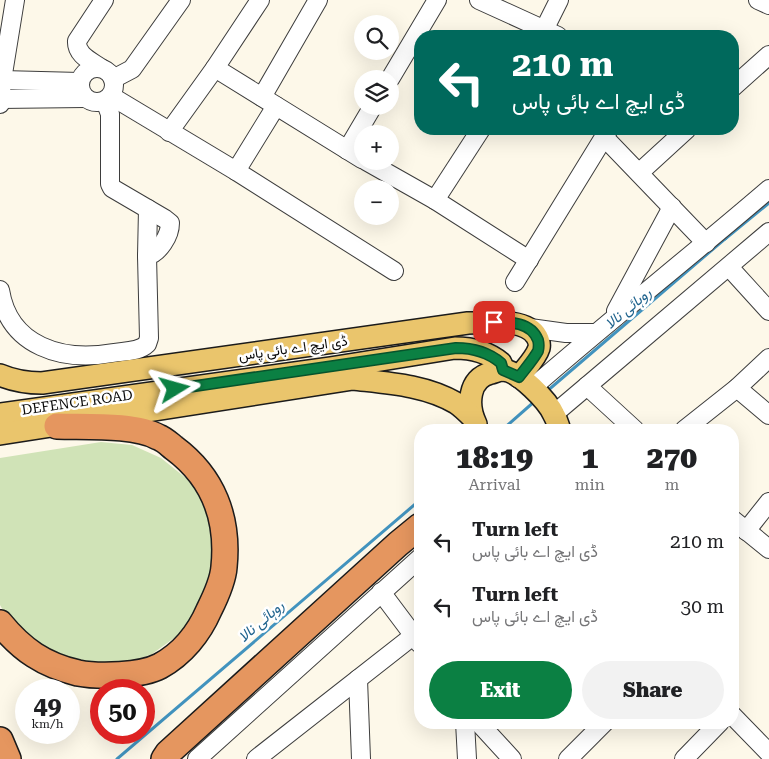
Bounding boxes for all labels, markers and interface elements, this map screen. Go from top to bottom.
map controls [354,15,399,225]
button: search [354,15,399,60]
text: 210 m [512,44,613,85]
icon: left [429,50,494,115]
button: layers [354,70,399,115]
text: ڈی ایچ اے بائی پاس [512,89,685,114]
button: + [354,125,399,170]
button: − [354,180,399,225]
water label: روہائی نالا [601,284,655,333]
pin [473,301,515,343]
icon: arrive [480,308,508,336]
street label: ڈی ایچ اے بائی پاس [237,332,349,367]
position arrow [148,362,200,414]
street label: DEFENCE ROAD [20,386,134,418]
text: 18:19 [456,440,533,475]
text: 1 [581,440,598,475]
text: 270 [647,440,697,475]
text: Arrival [468,475,520,494]
text: min [575,475,605,494]
text: m [665,475,679,494]
text: Turn left [472,518,558,541]
icon: left [429,528,457,556]
text: 210 m [670,530,724,553]
text: ڈی ایچ اے بائی پاس [472,542,598,561]
text: Turn left [472,583,558,606]
icon: left [429,593,457,621]
text: 30 m [681,595,724,618]
water label: روہائی نالا [234,596,288,646]
text: ڈی ایچ اے بائی پاس [472,607,598,626]
button: Exit [429,661,572,719]
button: Share [582,661,724,719]
speed limit sign: 50 [90,679,155,744]
text: 49 [33,691,62,720]
text: km/h [31,717,64,731]

